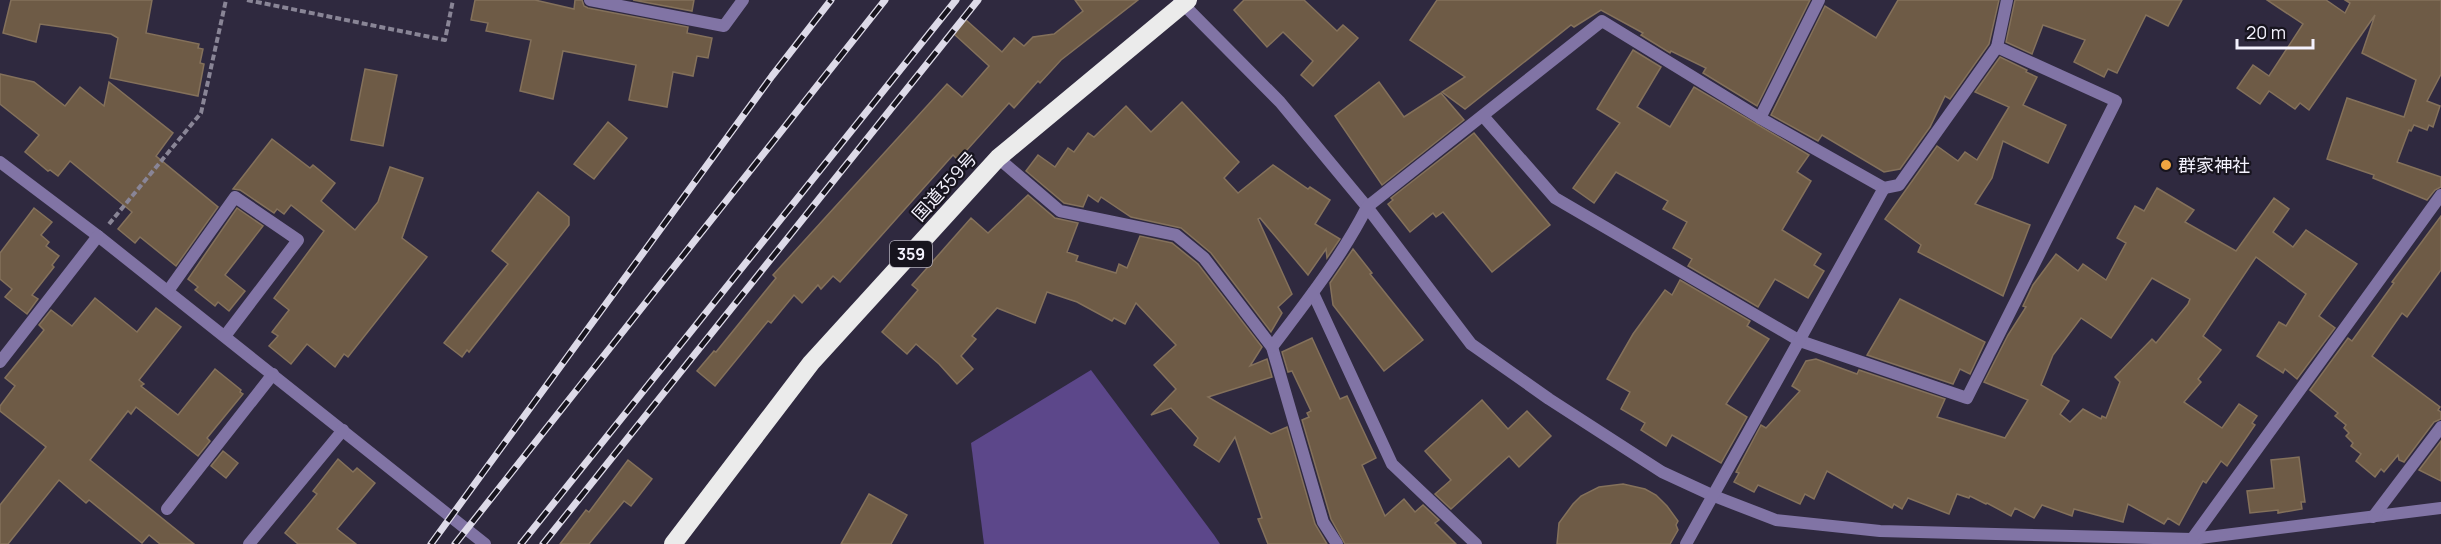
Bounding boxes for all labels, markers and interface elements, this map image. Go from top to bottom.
scale bar [2237,12,2314,50]
text: 20 m [2246,20,2286,44]
street label: 国道359号 [906,146,982,226]
place label: 群家神社 [2178,153,2250,177]
marker: 群家神社 [2159,158,2173,172]
road number: 359 [890,241,932,267]

